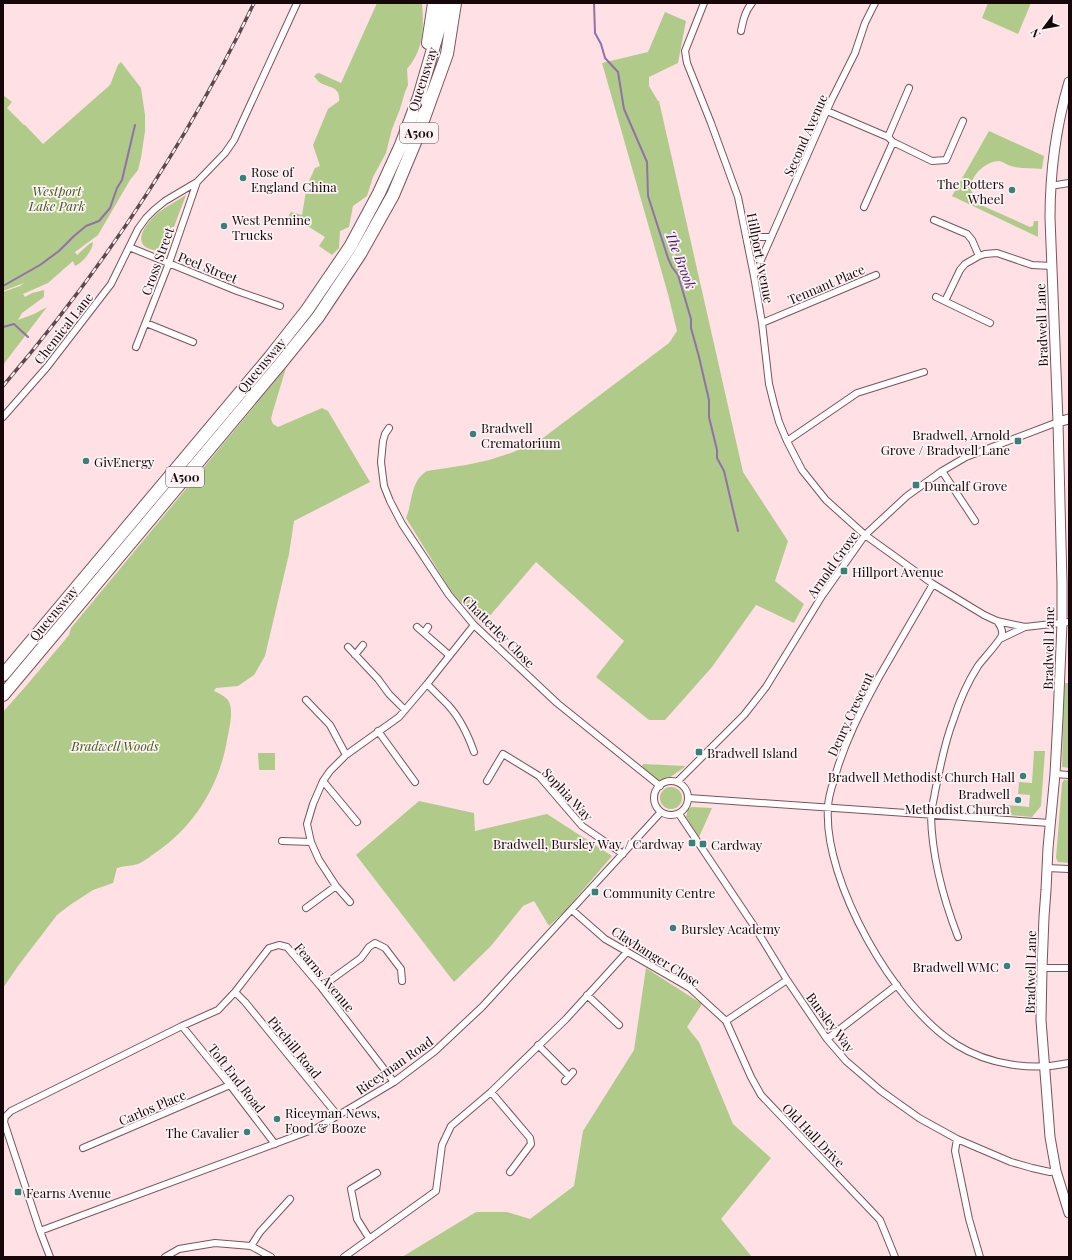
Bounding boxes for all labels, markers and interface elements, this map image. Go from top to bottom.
north arrow [1024,8,1064,48]
text: N [1027,26,1044,41]
street label: Queensway [404,44,441,113]
street label: Second Avenue [779,91,831,179]
road number: A500 [400,123,438,143]
place label: Rose of England China [251,163,337,195]
marker: Rose of England China [238,173,248,183]
place label: The Potters Wheel [937,175,1004,207]
park label: Westport Lake Park [28,182,86,214]
marker: The Potters Wheel [1007,185,1017,195]
place label: West Pennine Trucks [231,211,311,243]
street label: Hillport Avenue [744,211,778,305]
marker: West Pennine Trucks [219,221,229,231]
street label: Cross Street [137,224,177,297]
water label: The Brook [661,228,701,292]
street label: Peel Street [176,247,241,287]
street label: Tennant Place [785,260,867,308]
street label: Bradwell Lane [1031,283,1051,367]
street label: Chemical Lane [30,288,97,367]
street label: Queensway [233,334,289,396]
place label: Bradwell Crematorium [481,419,561,451]
place label: Bradwell, Arnold Grove / Bradwell Lane [881,426,1010,458]
marker: Bradwell Crematorium [468,429,478,439]
marker: Bradwell, Arnold Grove / Bradwell Lane [1013,436,1023,446]
place label: GivEnergy [94,453,155,470]
marker: GivEnergy [81,456,91,466]
road number: A500 [166,467,204,487]
place label: Duncalf Grove [924,477,1008,494]
marker: Duncalf Grove [911,480,921,490]
street label: Arnold Grove [802,527,861,601]
place label: Hillport Avenue [852,563,944,580]
marker: Hillport Avenue [839,566,849,576]
street label: Queensway [25,582,81,644]
street label: Chatterley Close [459,591,539,671]
street label: Bradwell Lane [1039,606,1057,690]
street label: Denry Crescent [823,669,877,759]
park label: Bradwell Woods [70,737,159,754]
place label: Bradwell Island [707,744,798,761]
marker: Bradwell Island [694,747,704,757]
street label: Sophia Way [539,764,597,824]
place label: Bradwell Methodist Church Hall [828,768,1015,785]
marker: Bradwell Methodist Church Hall [1018,771,1028,781]
place label: Bradwell Methodist Church [905,785,1010,817]
marker: Bradwell Methodist Church [1013,795,1023,805]
place label: Bradwell, Bursley Way / Cardway [493,835,684,852]
place label: Cardway [711,836,763,853]
marker: Bradwell, Bursley Way / Cardway [687,838,697,848]
marker: Cardway [698,839,708,849]
place label: Community Centre [603,884,716,901]
marker: Community Centre [590,887,600,897]
place label: Bursley Academy [681,920,781,937]
street label: Clayhanger Close [609,922,704,990]
marker: Bursley Academy [668,923,678,933]
street label: Bradwell Lane [1021,930,1039,1014]
street label: Fearns Avenue [291,939,359,1015]
place label: Bradwell WMC [913,958,999,975]
marker: Bradwell WMC [1002,961,1012,971]
street label: Bursley Way [803,989,859,1056]
street label: Pirehill Road [265,1012,326,1082]
street label: Riceyman Road [352,1032,436,1098]
street label: Toft End Road [205,1040,269,1116]
street label: Carlos Place [116,1085,189,1129]
street label: Old Hall Drive [779,1099,849,1171]
place label: Riceyman News, Food & Booze [285,1104,380,1136]
marker: Riceyman News, Food & Booze [272,1114,282,1124]
place label: The Cavalier [166,1124,239,1141]
marker: The Cavalier [242,1127,252,1137]
place label: Fearns Avenue [26,1184,112,1201]
marker: Fearns Avenue [13,1187,23,1197]

